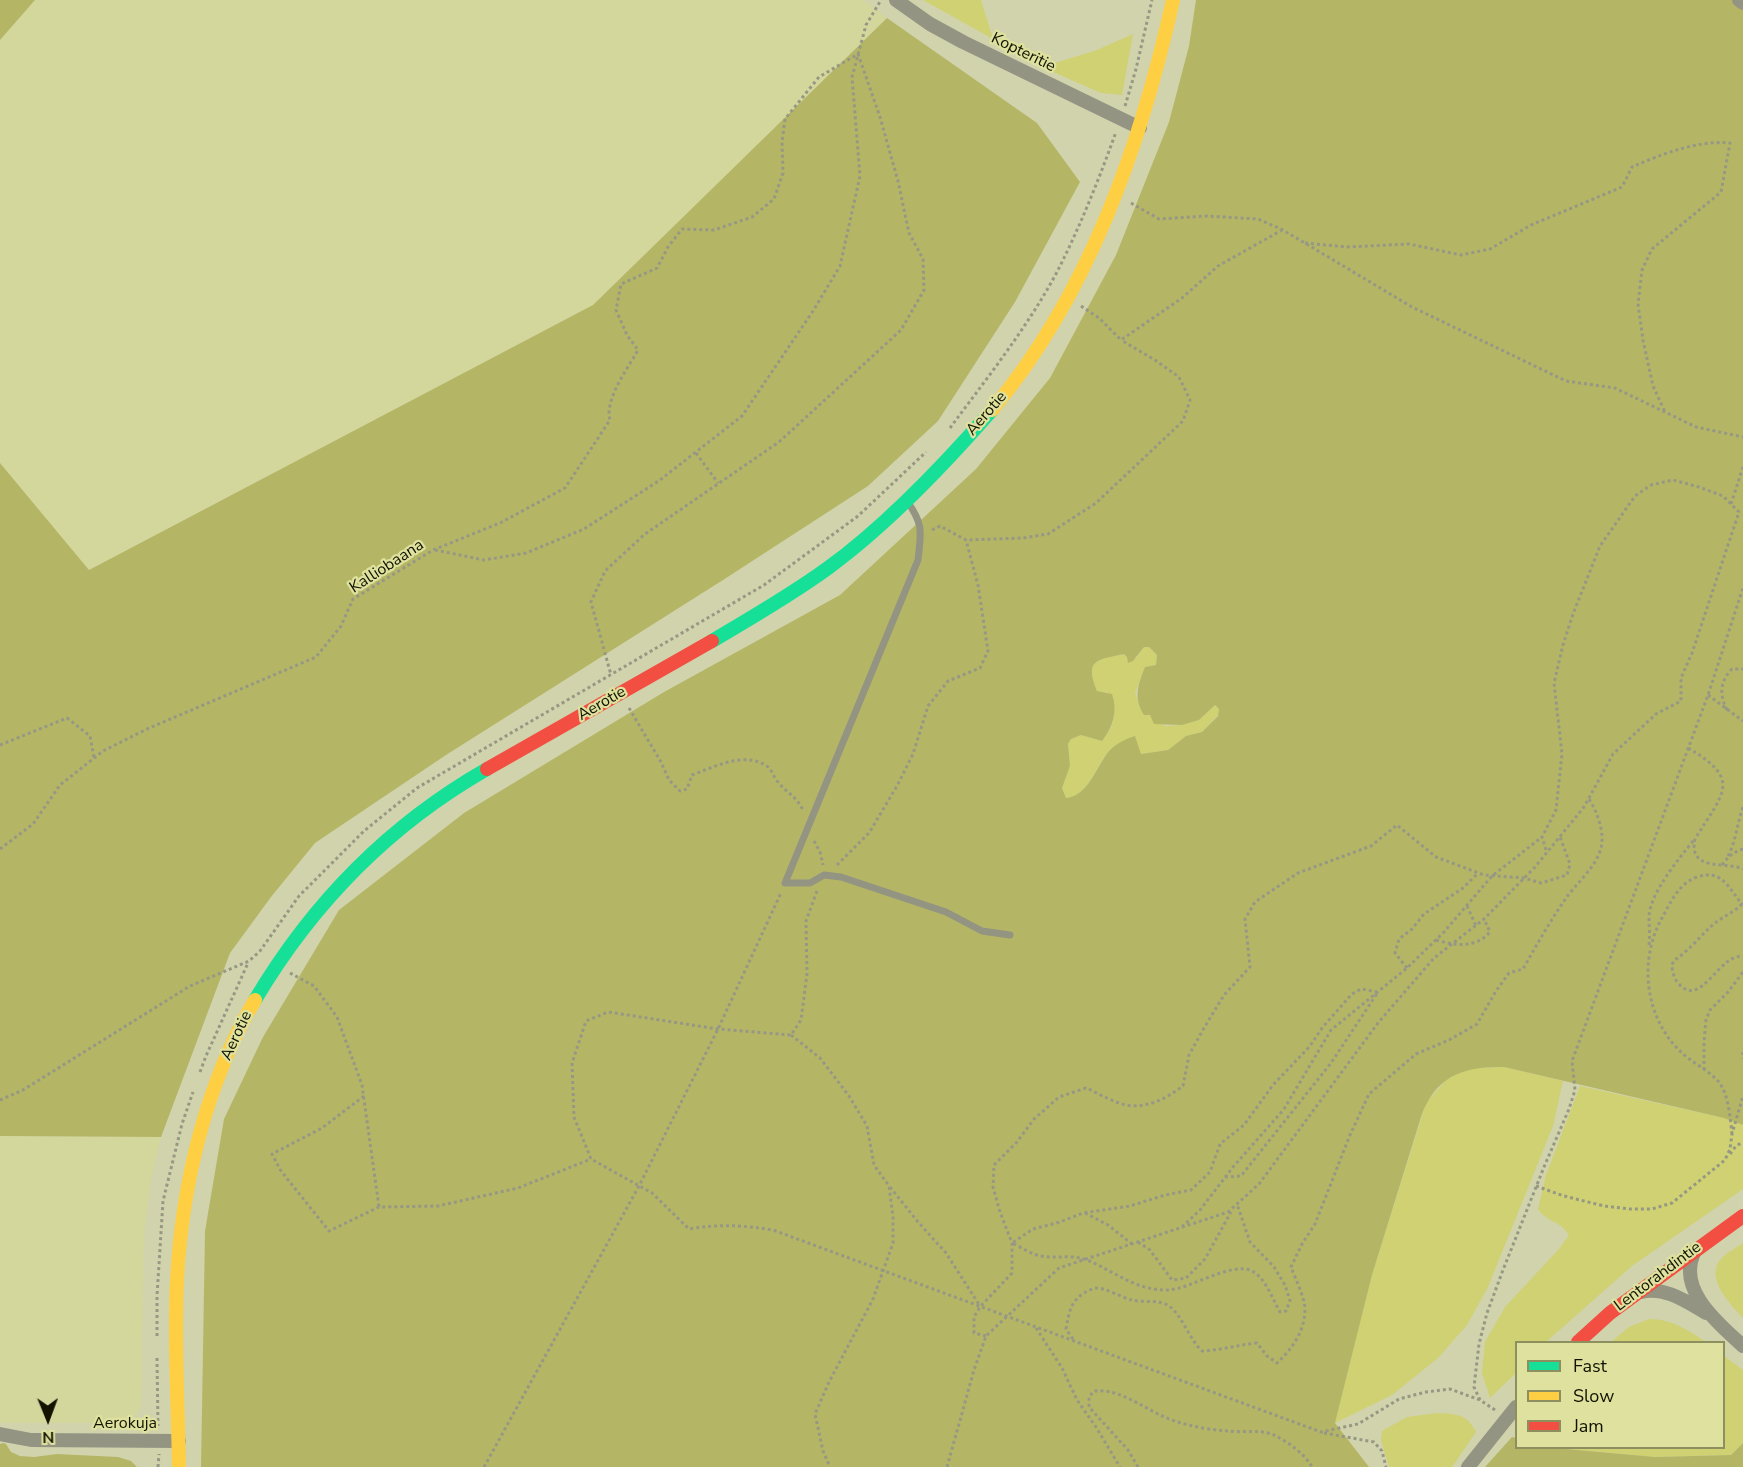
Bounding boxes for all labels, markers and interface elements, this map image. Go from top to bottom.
street label: Kopteritie [988,29,1058,77]
street label: Aerotie [963,388,1011,440]
street label: Kalliobaana [346,536,428,598]
street label: Aerotie [575,683,629,725]
street label: Aerotie [217,1008,257,1064]
street label: Lentorahdintie [1611,1238,1705,1316]
legend [1515,1341,1725,1449]
text: Fast [1573,1354,1607,1378]
text: Slow [1573,1384,1614,1408]
north arrow [18,1389,78,1449]
street label: Aerokuja [93,1414,157,1434]
text: Jam [1573,1414,1604,1438]
text: N [42,1426,54,1448]

